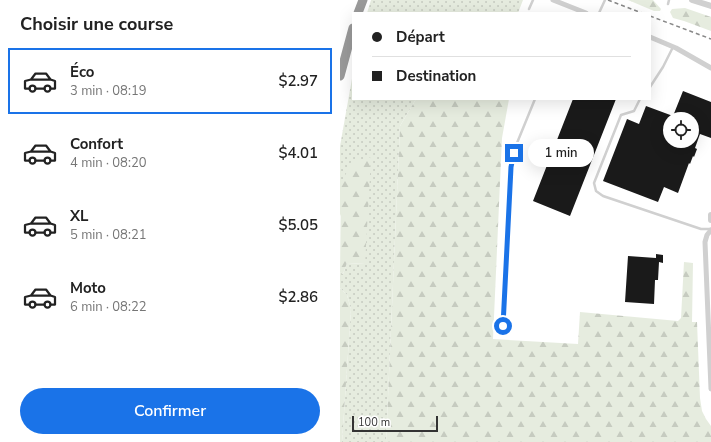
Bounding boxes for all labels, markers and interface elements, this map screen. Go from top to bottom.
text: Choisir une course [20,12,173,36]
text: Départ [396,27,445,47]
text: Éco [70,62,94,82]
icon: car [22,63,58,99]
text: Destination [396,66,476,86]
text: $2.97 [278,71,318,91]
text: 3 min · 08:19 [70,82,146,100]
map controls [663,112,699,148]
button: locate [663,112,699,148]
text: Confort [70,134,123,154]
icon: car [22,135,58,171]
callout: 1 min [528,139,594,167]
text: $4.01 [278,143,318,163]
route end [505,144,523,162]
text: 1 min [544,144,578,162]
text: 4 min · 08:20 [70,154,146,172]
text: XL [70,206,89,226]
icon: car [22,207,58,243]
text: $5.05 [278,215,318,235]
text: 5 min · 08:21 [70,226,146,244]
text: Moto [70,278,106,298]
icon: car [22,279,58,315]
text: $2.86 [278,287,318,307]
text: 6 min · 08:22 [70,298,146,316]
route start [494,317,512,335]
button: Confirmer [20,388,320,434]
scale bar [352,414,438,433]
text: 100 m [358,415,390,430]

